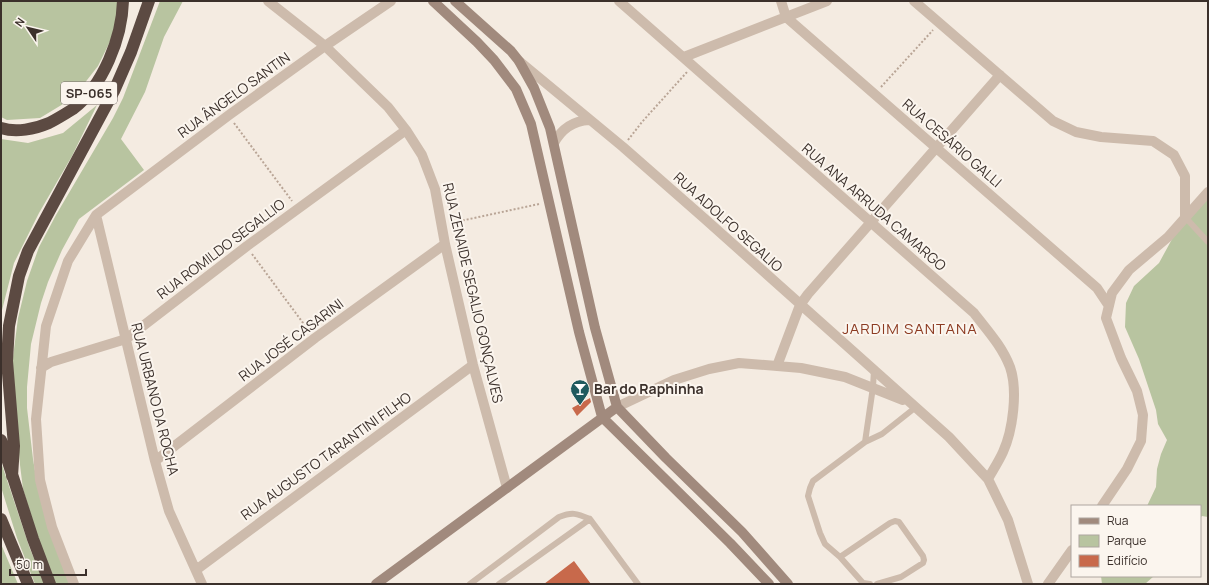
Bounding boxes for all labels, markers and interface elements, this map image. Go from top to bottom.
north arrow [8,8,48,48]
text: N [11,14,28,30]
street label: RUA ÂNGELO SANTIN [174,47,294,142]
road number: SP-065 [61,82,117,104]
street label: RUA CESÁRIO GALLI [899,94,1006,191]
street label: RUA ANA ARRUDA CAMARGO [798,139,950,275]
street label: RUA ADOLFO SEGALIO [670,168,787,276]
street label: RUA ZENAIDE SEGALIO GONÇALVES [439,181,508,405]
street label: RUA ROMILDO SEGALLIO [153,194,289,303]
street label: RUA JOSÉ CASARINI [234,294,347,385]
district label: JARDIM SANTANA [842,318,978,339]
street label: RUA URBANO DA ROCHA [127,321,184,477]
bar icon: Bar do Raphinha [569,378,591,406]
place label: Bar do Raphinha [594,379,704,398]
street label: RUA AUGUSTO TARANTINI FILHO [237,387,415,524]
legend [1071,505,1201,577]
text: Rua [1107,512,1128,529]
text: Parque [1107,532,1146,549]
scale bar [10,551,86,577]
text: Edifício [1107,552,1147,569]
text: 50 m [16,556,43,573]

